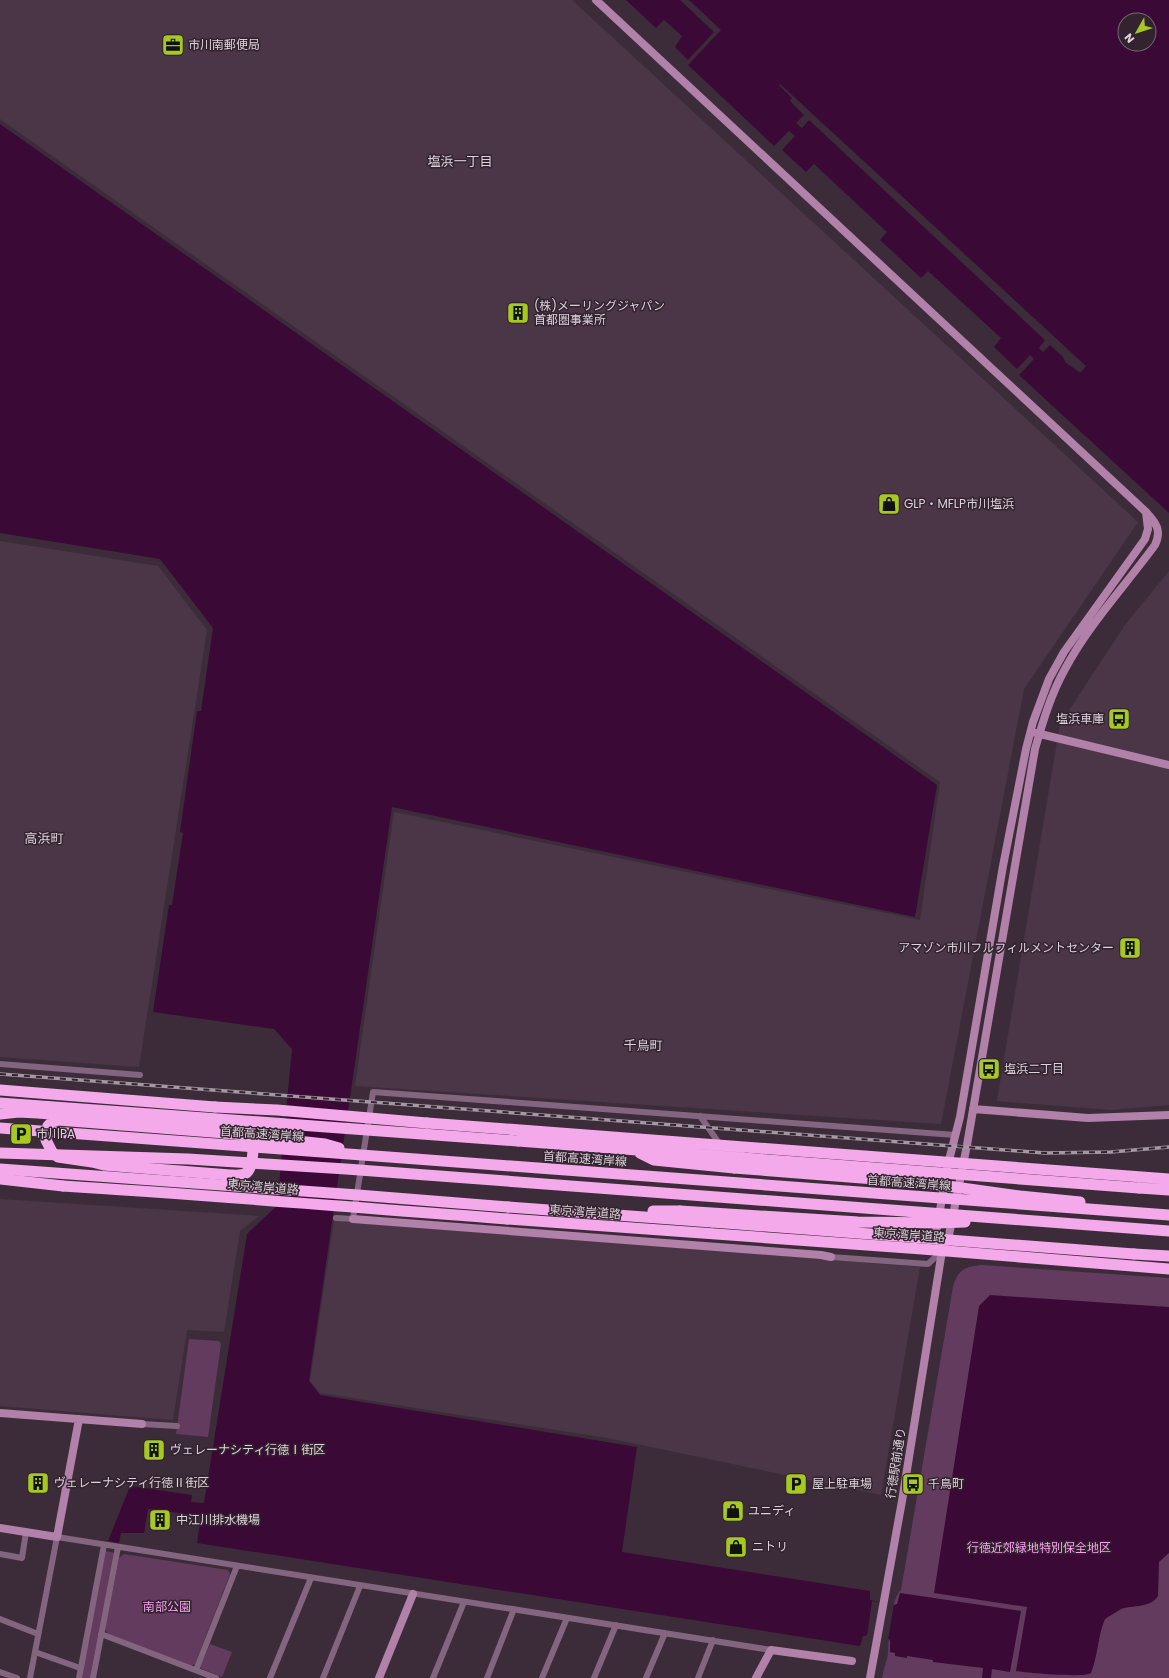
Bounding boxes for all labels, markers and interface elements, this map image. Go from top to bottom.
north arrow [1117,12,1157,52]
text: N [1120,30,1138,47]
office icon: 市川南郵便局 [160,32,186,58]
place label: 市川南郵便局 [188,36,260,53]
district label: 塩浜一丁目 [427,152,493,171]
place label: (株)メーリングジャパン 首都圏事業所 [534,297,665,328]
building icon: (株)メーリングジャパン 首都圏事業所 [505,300,531,326]
shop icon: GLP・MFLP市川塩浜 [876,491,902,517]
place label: GLP・MFLP市川塩浜 [904,495,1014,512]
bus stop icon: 塩浜車庫 [1106,706,1132,732]
place label: 塩浜車庫 [1056,710,1104,727]
district label: 高浜町 [24,829,64,848]
building icon: アマゾン市川フルフィルメントセンター [1117,935,1143,961]
place label: アマゾン市川フルフィルメントセンター [898,939,1114,956]
district label: 千鳥町 [623,1036,663,1055]
bus stop icon: 塩浜二丁目 [976,1056,1002,1082]
place label: 塩浜二丁目 [1004,1060,1064,1077]
parking icon: 市川PA [8,1121,34,1147]
street label: 首都高速湾岸線 [220,1122,305,1145]
place label: 市川PA [36,1125,75,1142]
street label: 首都高速湾岸線 [543,1147,628,1170]
street label: 首都高速湾岸線 [867,1171,952,1194]
street label: 東京湾岸道路 [226,1175,300,1198]
street label: 東京湾岸道路 [549,1201,622,1222]
street label: 東京湾岸道路 [873,1224,946,1245]
street label: 行徳駅前通り [881,1426,910,1500]
building icon: ヴェレーナシティ行徳Ⅰ街区 [141,1437,167,1463]
place label: ヴェレーナシティ行徳Ⅰ街区 [170,1441,325,1458]
building icon: ヴェレーナシティ行徳Ⅱ街区 [25,1470,51,1496]
parking icon: 屋上駐車場 [783,1471,809,1497]
bus stop icon: 千鳥町 [900,1471,926,1497]
place label: ヴェレーナシティ行徳Ⅱ街区 [54,1474,209,1491]
place label: 屋上駐車場 [812,1475,872,1492]
place label: 千鳥町 [928,1475,964,1492]
shop icon: ユニディ [720,1498,746,1524]
place label: ユニディ [748,1502,795,1519]
building icon: 中江川排水機場 [147,1507,173,1533]
place label: 中江川排水機場 [176,1511,260,1528]
shop icon: ニトリ [723,1534,749,1560]
place label: ニトリ [752,1538,788,1555]
park label: 行徳近郊緑地特別保全地区 [967,1539,1111,1556]
park label: 南部公園 [143,1598,191,1615]

